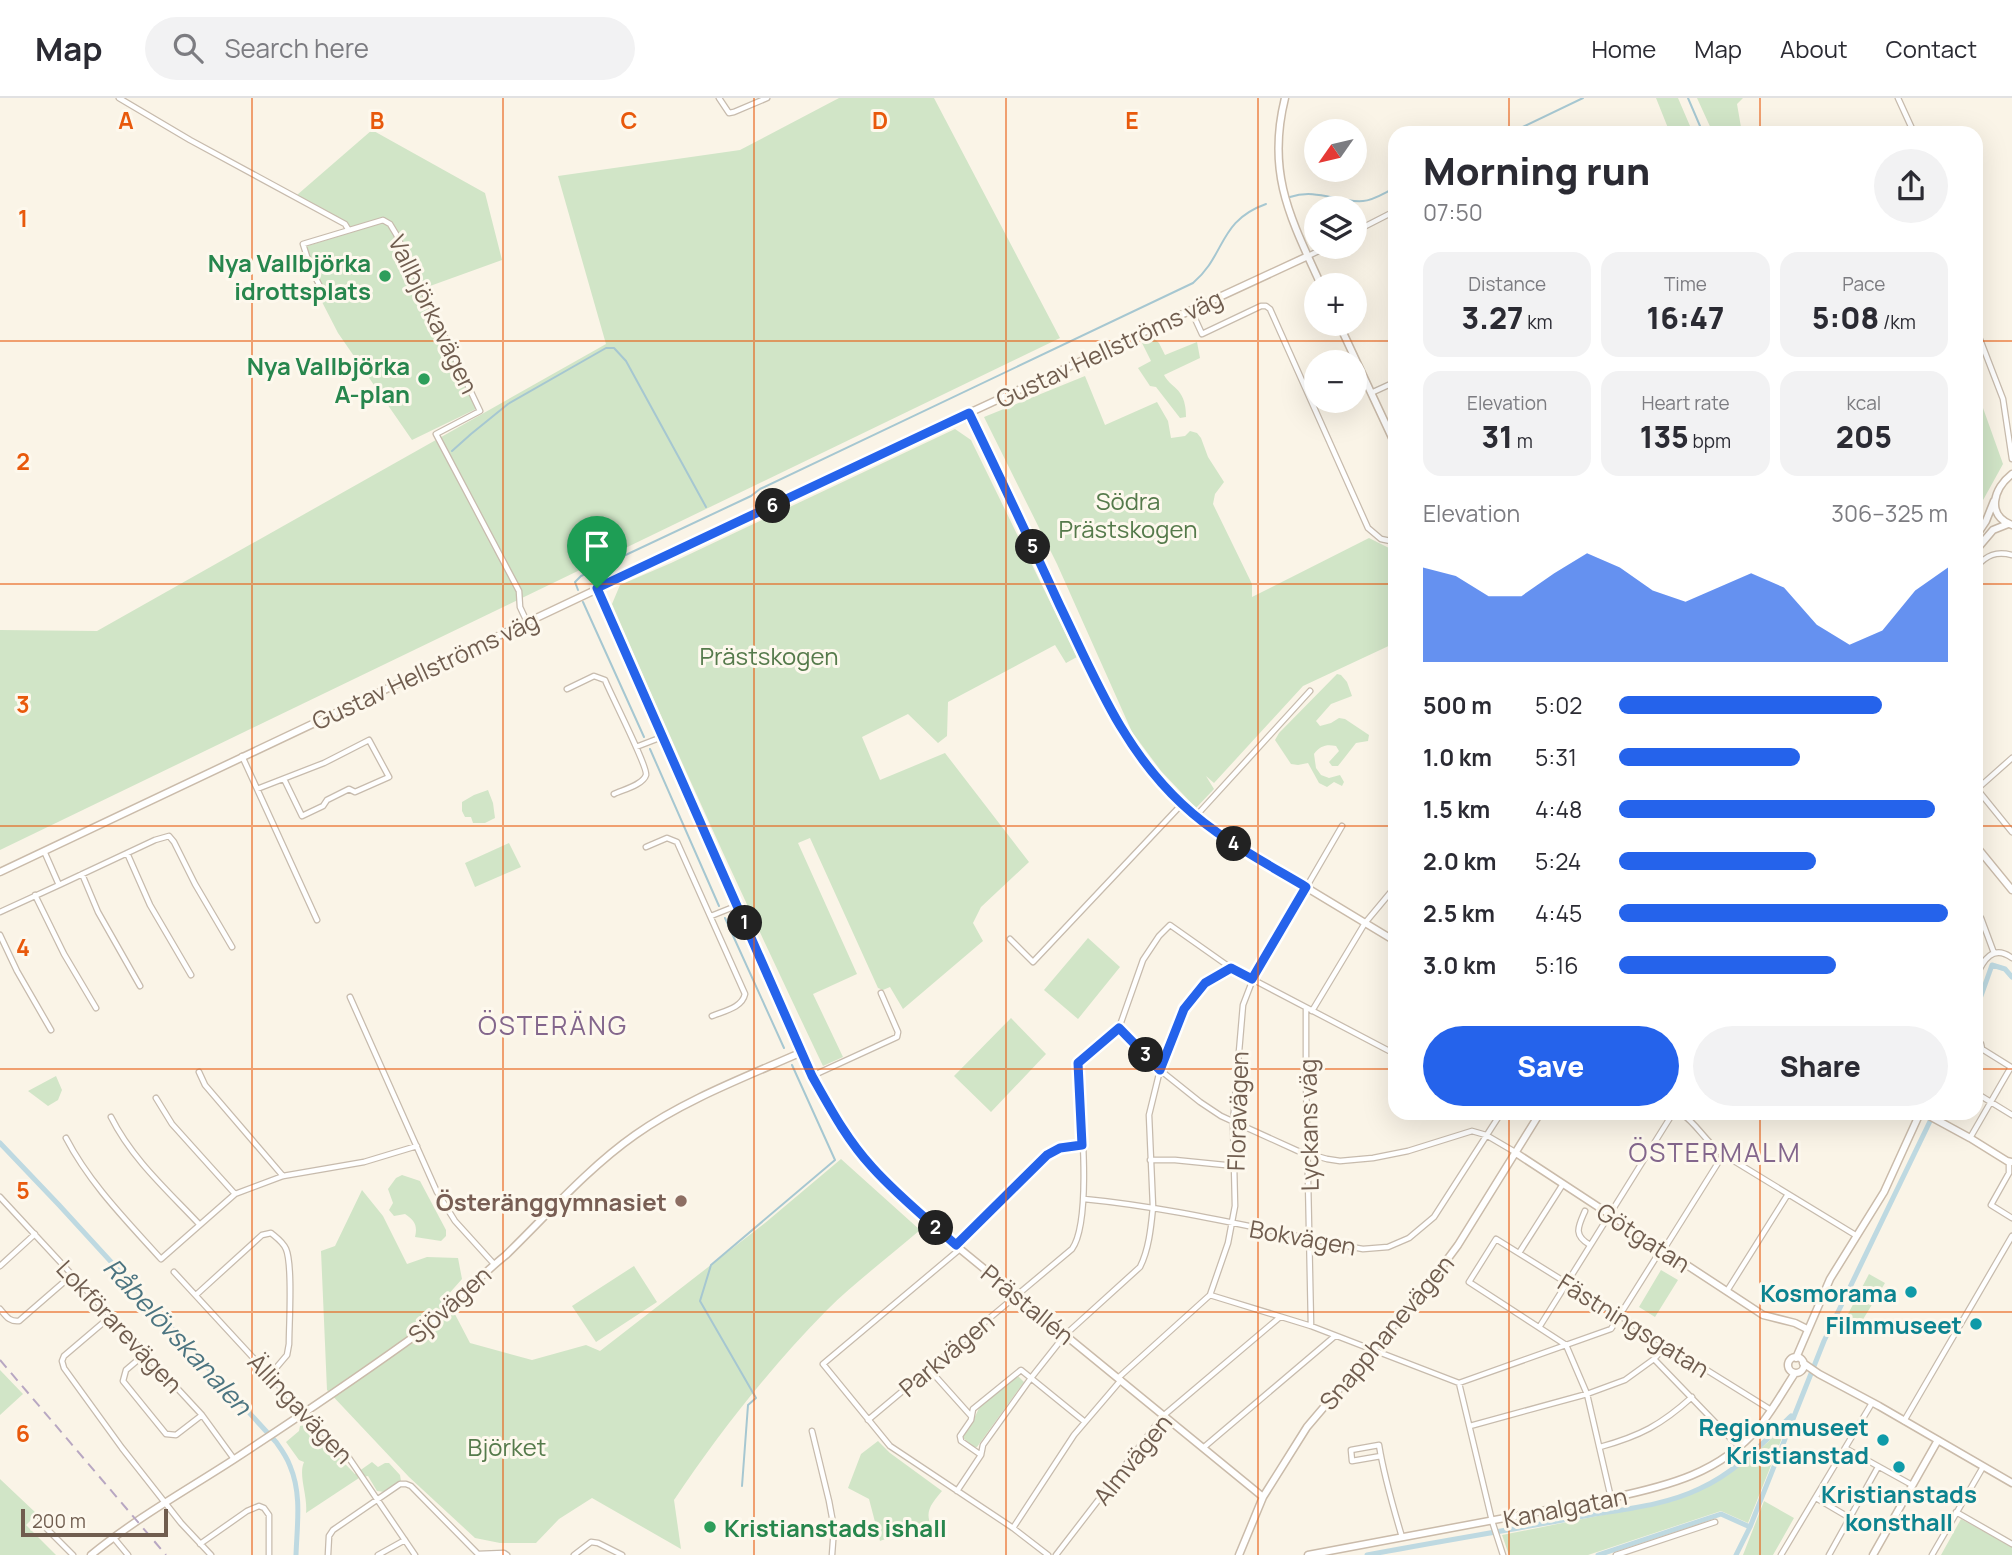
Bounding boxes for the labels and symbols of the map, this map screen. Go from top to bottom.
text: A [118,104,134,136]
text: B [370,104,384,136]
text: C [621,104,638,136]
text: D [872,104,888,136]
text: E [1125,104,1139,136]
north arrow [1304,119,1367,182]
text: 1 [18,202,28,234]
street label: Vallbjörkavägen [381,229,487,399]
place label: Nya Vallbjörka idrottsplats [208,246,371,307]
marker: Nya Vallbjörka idrottsplats [377,268,393,284]
street label: Gustav Hellströms väg [990,281,1228,415]
place label: Nya Vallbjörka A-plan [247,349,410,410]
marker: Nya Vallbjörka A-plan [416,371,432,387]
text: 2 [16,445,30,477]
park label: Södra Prästskogen [1059,484,1197,545]
pin: 6 [756,488,790,524]
pin [567,516,627,588]
pin: 5 [1016,530,1050,564]
street label: Gustav Hellströms väg [306,603,544,737]
park label: Prästskogen [700,639,838,672]
text: 3 [16,688,30,720]
pin: 4 [1216,826,1252,862]
pin: 1 [728,906,762,940]
text: 4 [16,931,30,963]
district label: ÖSTERÄNG [478,1007,628,1043]
pin: 3 [1128,1038,1164,1072]
street label: Floravägen [1218,1051,1256,1171]
street label: Lyckans väg [1290,1059,1326,1191]
district label: ÖSTERMALM [1628,1134,1802,1170]
text: 5 [16,1174,30,1206]
place label: Österänggymnasiet [436,1185,667,1218]
marker: Österänggymnasiet [673,1193,689,1209]
street label: Götgatan [1591,1194,1697,1280]
pin: 2 [918,1210,954,1246]
street label: Bokvägen [1247,1211,1359,1263]
street label: Snapphanevägen [1311,1247,1461,1417]
water label: Råbelövskanalen [96,1250,261,1423]
street label: Lokförarevägen [50,1252,190,1400]
street label: Prästallén [975,1256,1081,1352]
street label: Sjövägen [400,1258,498,1350]
street label: Fästningsgatan [1552,1265,1716,1385]
place label: Kosmorama [1760,1276,1897,1309]
marker: Kosmorama [1903,1284,1919,1300]
street label: Parkvägen [891,1304,1001,1404]
place label: Filmmuseet [1826,1308,1962,1341]
marker: Filmmuseet [1968,1316,1984,1332]
street label: Ällingavägen [241,1345,361,1471]
street label: Almvägen [1085,1407,1179,1511]
place label: Regionmuseet Kristianstad [1698,1410,1869,1471]
text: 6 [16,1417,30,1449]
park label: Björket [468,1430,546,1463]
marker: Regionmuseet Kristianstad [1875,1432,1891,1448]
marker: Kristianstads konsthall [1891,1459,1907,1475]
place label: Kristianstads konsthall [1821,1477,1977,1538]
street label: Kanalgatan [1500,1479,1630,1535]
scale bar [21,1506,168,1538]
place label: Kristianstads ishall [724,1511,947,1544]
marker: Kristianstads ishall [702,1519,718,1535]

